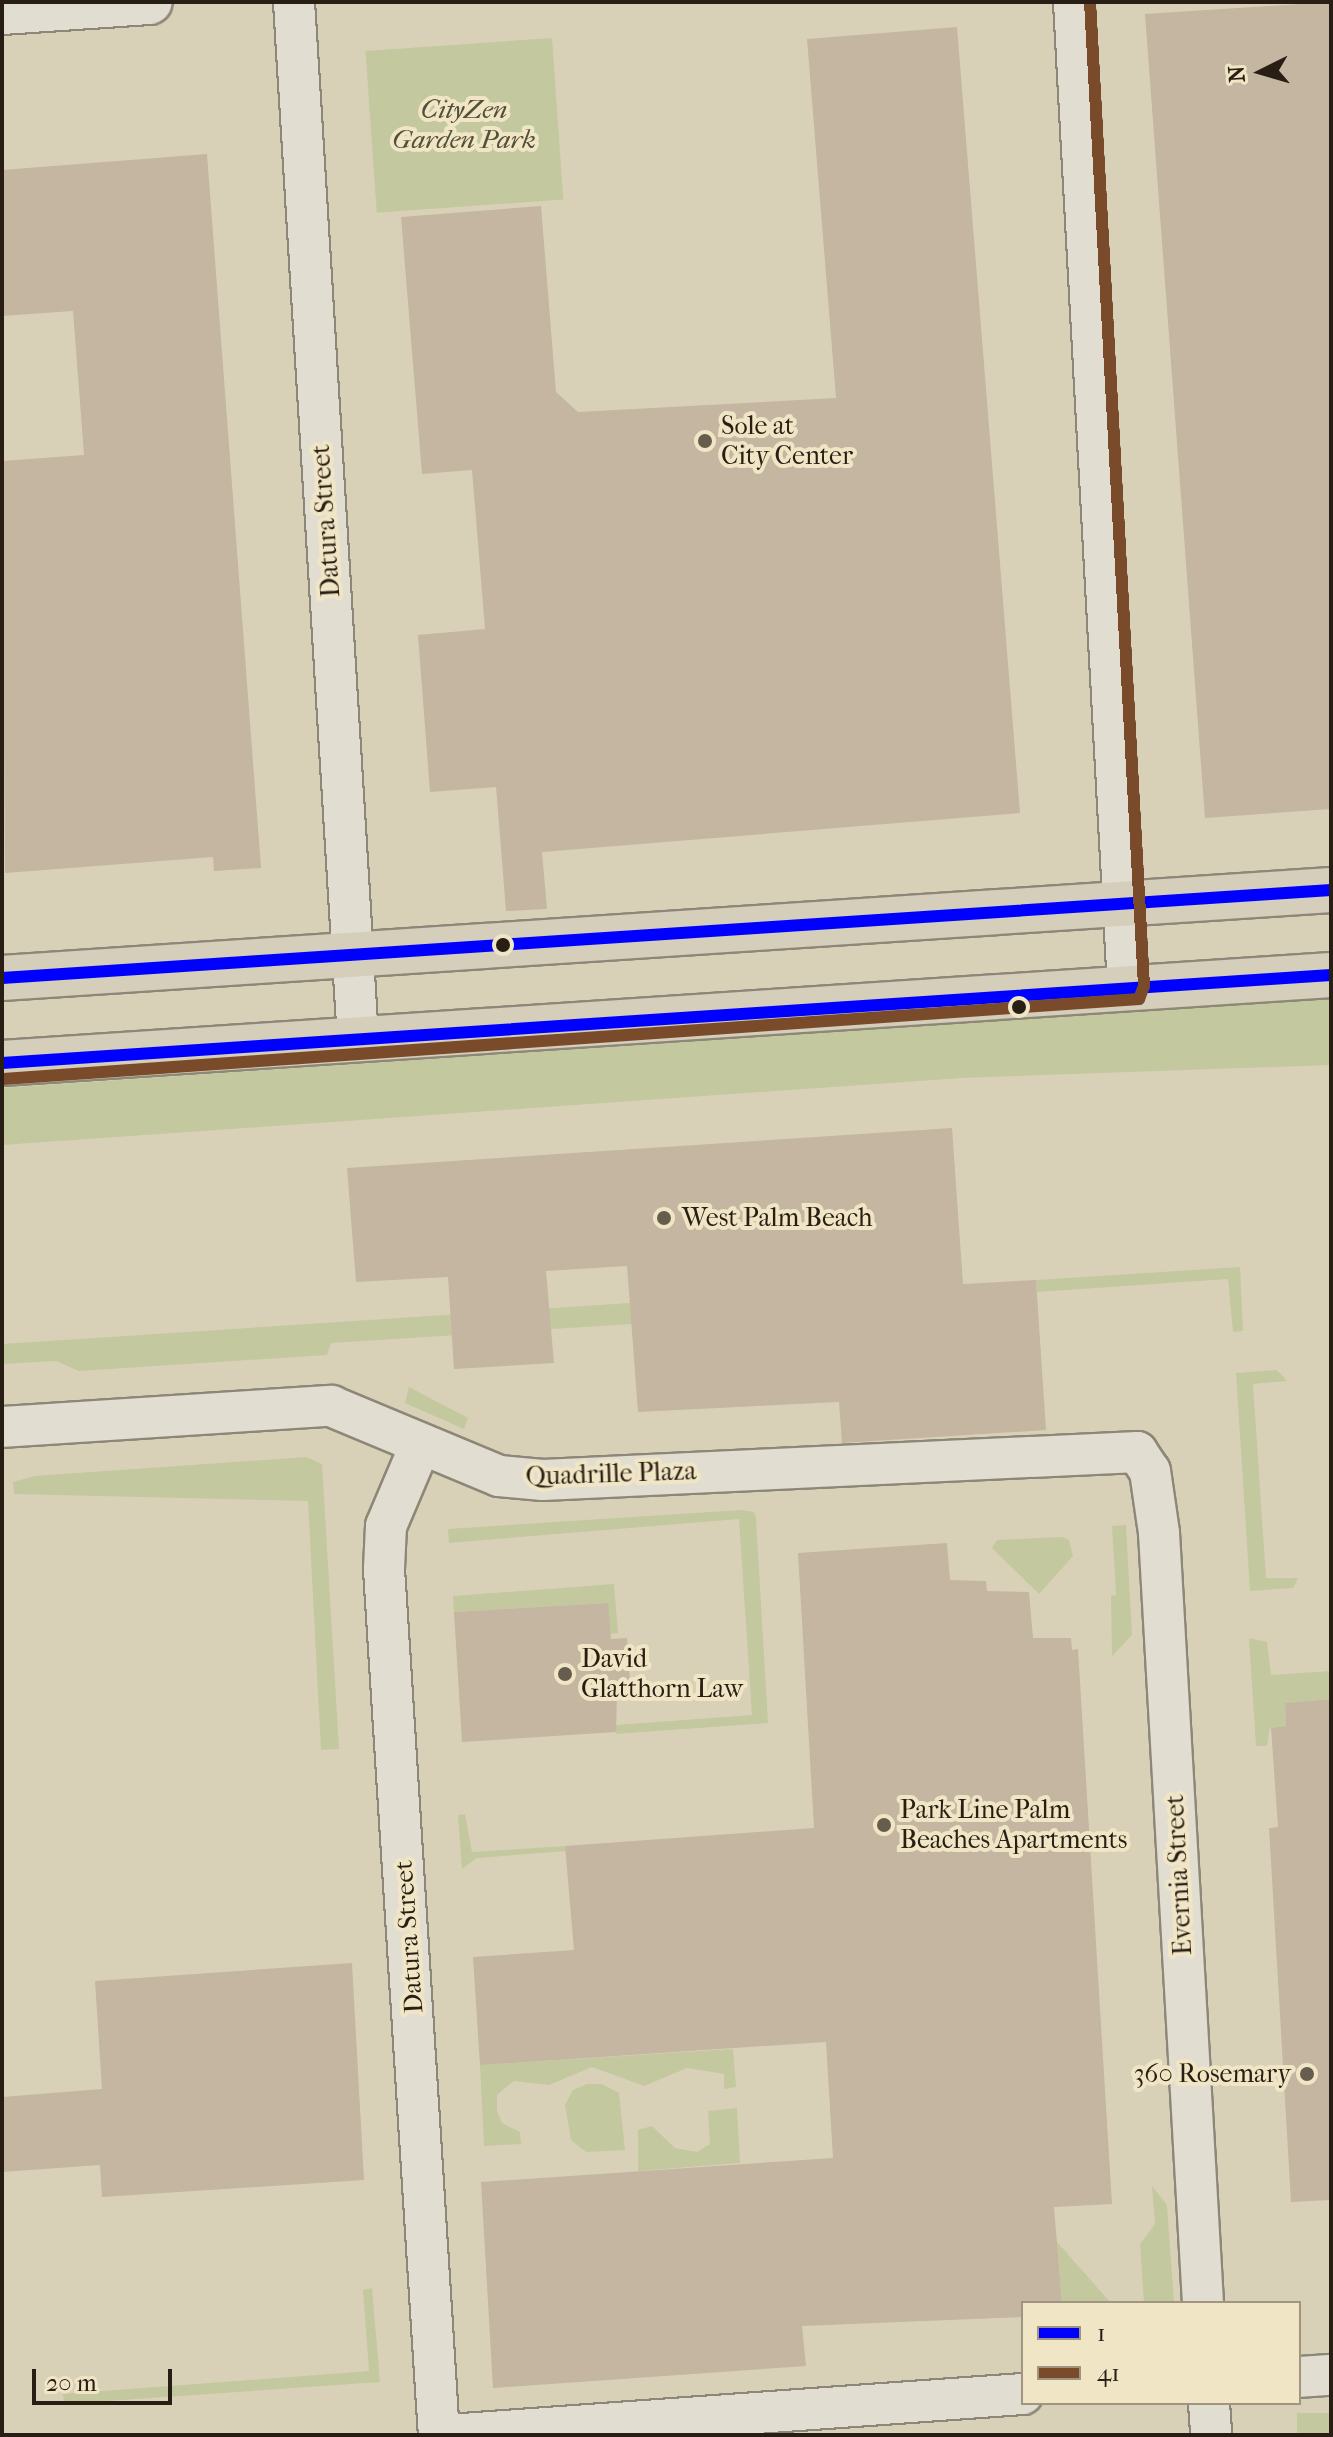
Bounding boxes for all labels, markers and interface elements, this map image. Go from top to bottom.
north arrow [1221,32,1301,112]
text: N [1223,65,1251,84]
park label: CityZen Garden Park [392,94,536,156]
place label: Sole at City Center [721,410,853,472]
marker: Sole at City Center [696,432,714,450]
street label: Datura Street [305,444,347,598]
unlabelled marker [495,937,511,953]
unlabelled marker [1011,999,1027,1015]
place label: West Palm Beach [682,1202,873,1234]
marker: West Palm Beach [653,1207,675,1229]
street label: Quadrille Plaza [525,1455,697,1493]
place label: David Glatthorn Law [581,1643,743,1704]
marker: David Glatthorn Law [556,1665,574,1683]
place label: Park Line Palm Beaches Apartments [900,1794,1127,1856]
street label: Evernia Street [1159,1794,1199,1956]
marker: Park Line Palm Beaches Apartments [875,1816,893,1834]
street label: Datura Street [388,1860,430,2014]
place label: 360 Rosemary [1134,2058,1291,2090]
marker: 360 Rosemary [1298,2065,1316,2083]
legend [1021,2301,1301,2405]
text: 1 [1097,2319,1106,2347]
scale bar [36,2353,176,2403]
text: 41 [1097,2359,1120,2387]
text: 20 m [46,2369,97,2397]

